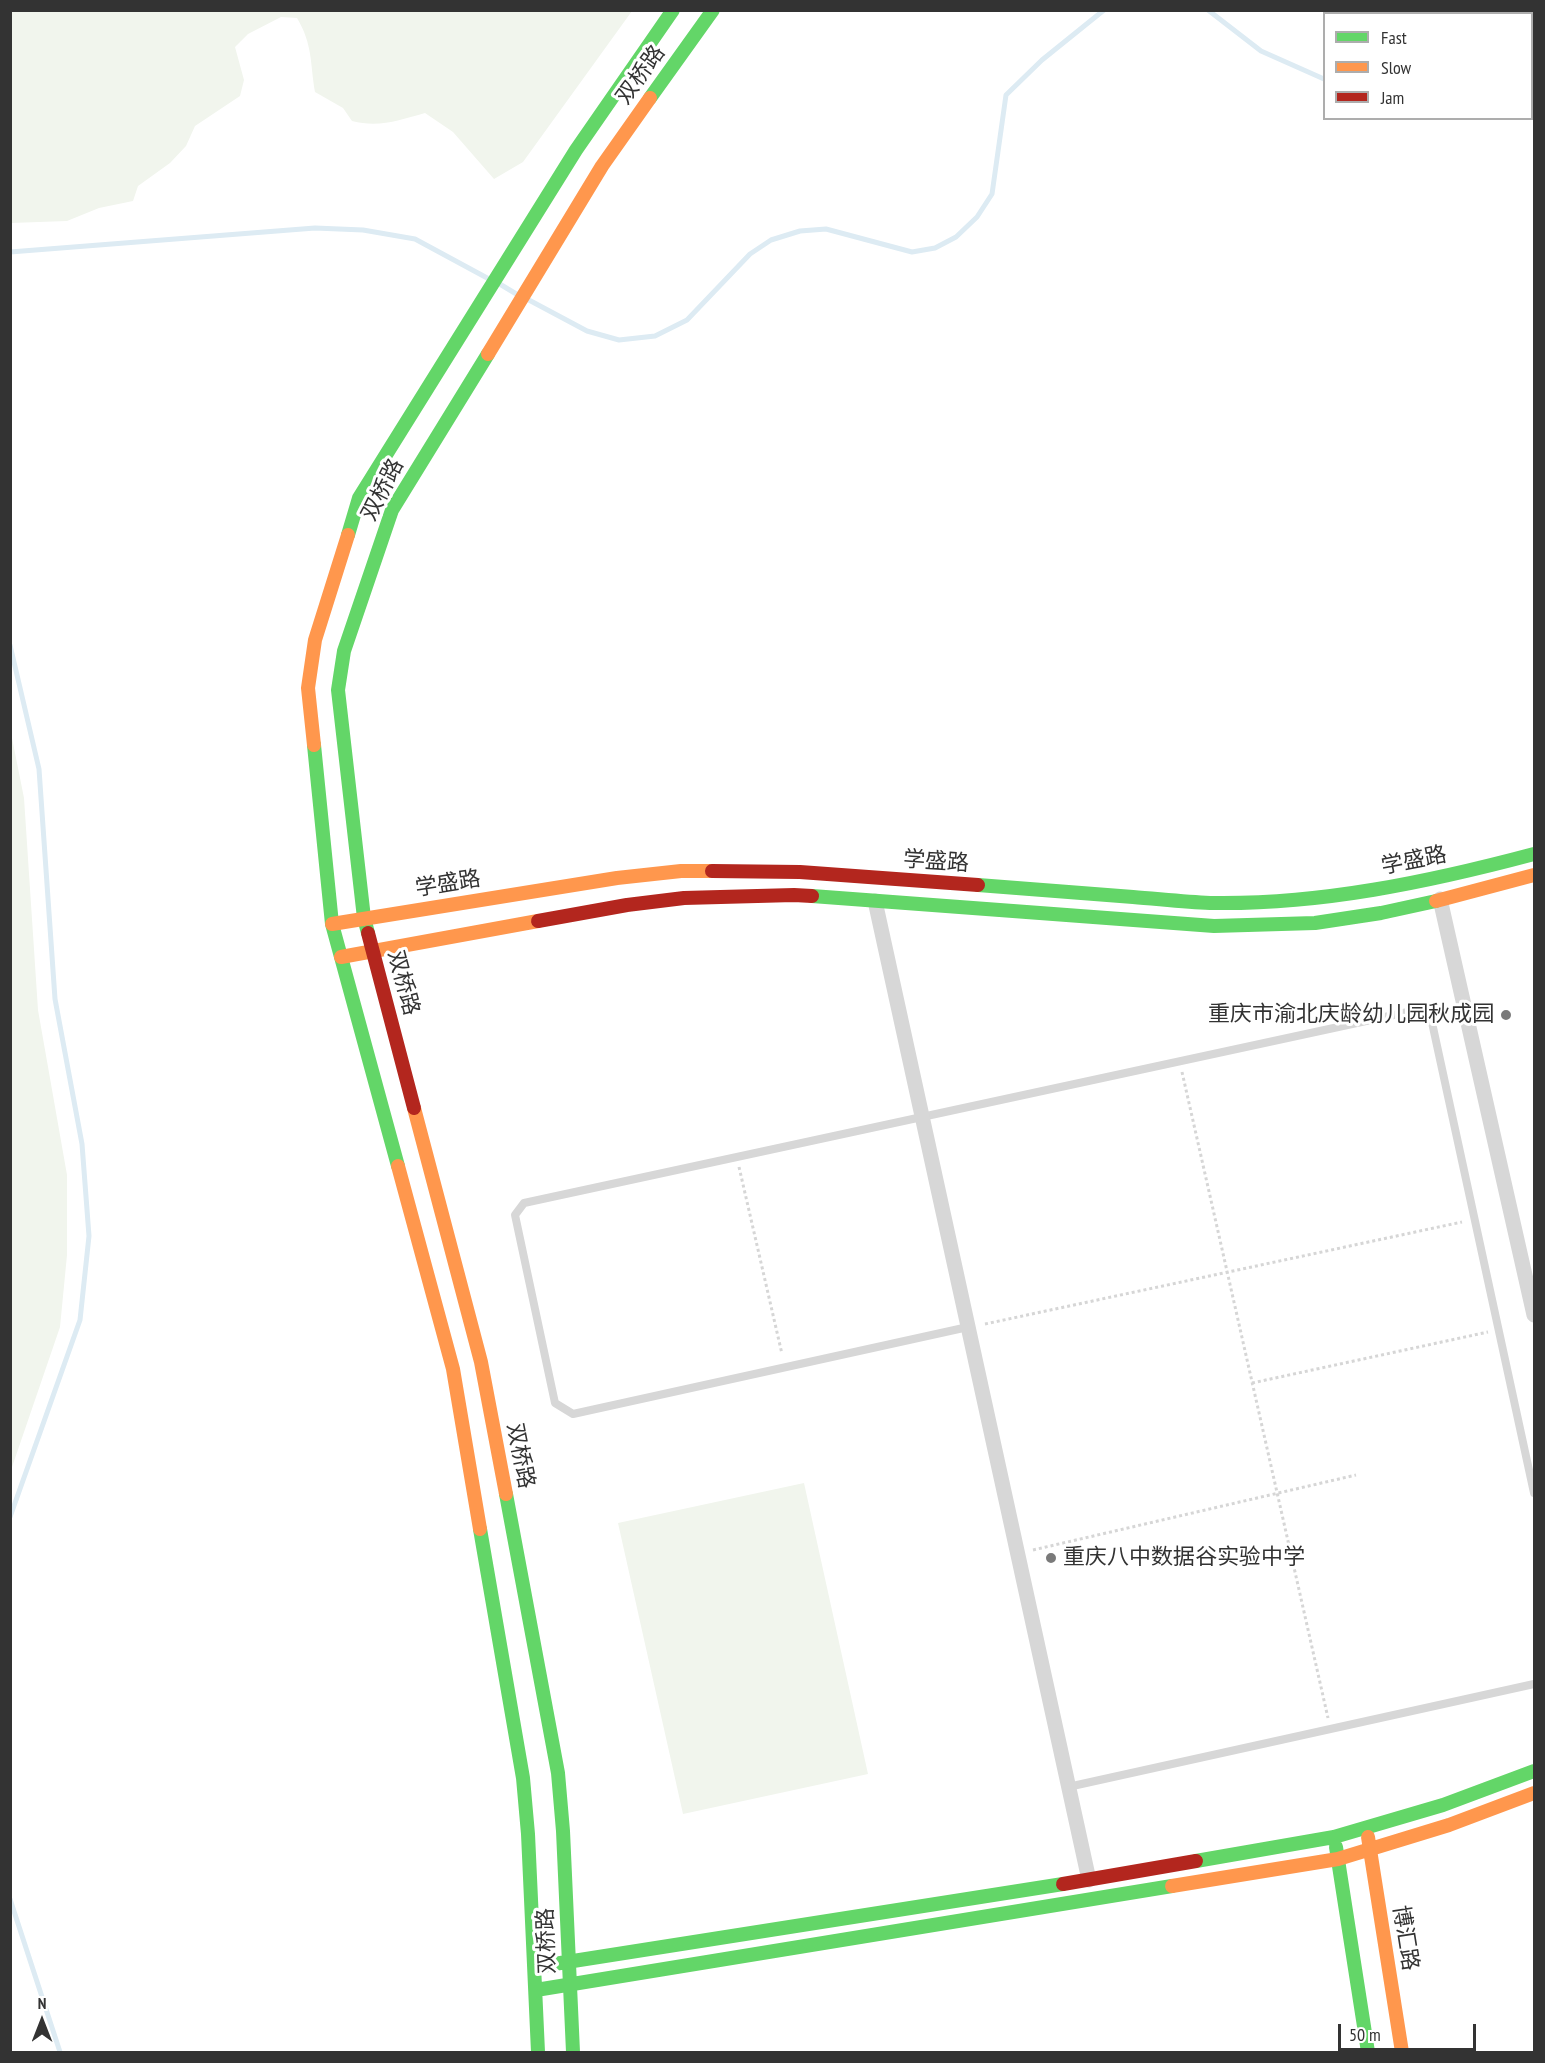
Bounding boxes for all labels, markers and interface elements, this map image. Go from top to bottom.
legend [1323,12,1533,120]
text: Fast [1381,26,1407,49]
street label: 双桥路 [611,41,671,109]
text: Slow [1381,56,1411,79]
text: Jam [1381,86,1404,109]
street label: 双桥路 [356,455,410,525]
street label: 学盛路 [1379,842,1449,880]
street label: 学盛路 [902,847,970,877]
street label: 学盛路 [413,866,483,902]
street label: 双桥路 [382,948,424,1018]
place label: 重庆市渝北庆龄幼儿园秋成园 [1208,1002,1494,1028]
marker: 重庆市渝北庆龄幼儿园秋成园 [1499,1008,1513,1022]
street label: 双桥路 [501,1421,539,1491]
place label: 重庆八中数据谷实验中学 [1063,1545,1305,1571]
marker: 重庆八中数据谷实验中学 [1044,1551,1058,1565]
street label: 博汇路 [1387,1903,1423,1973]
street label: 双桥路 [533,1908,561,1974]
north arrow [12,1991,72,2051]
text: N [38,1993,46,2013]
scale bar [1341,2012,1479,2050]
text: 50 m [1349,2023,1381,2046]

